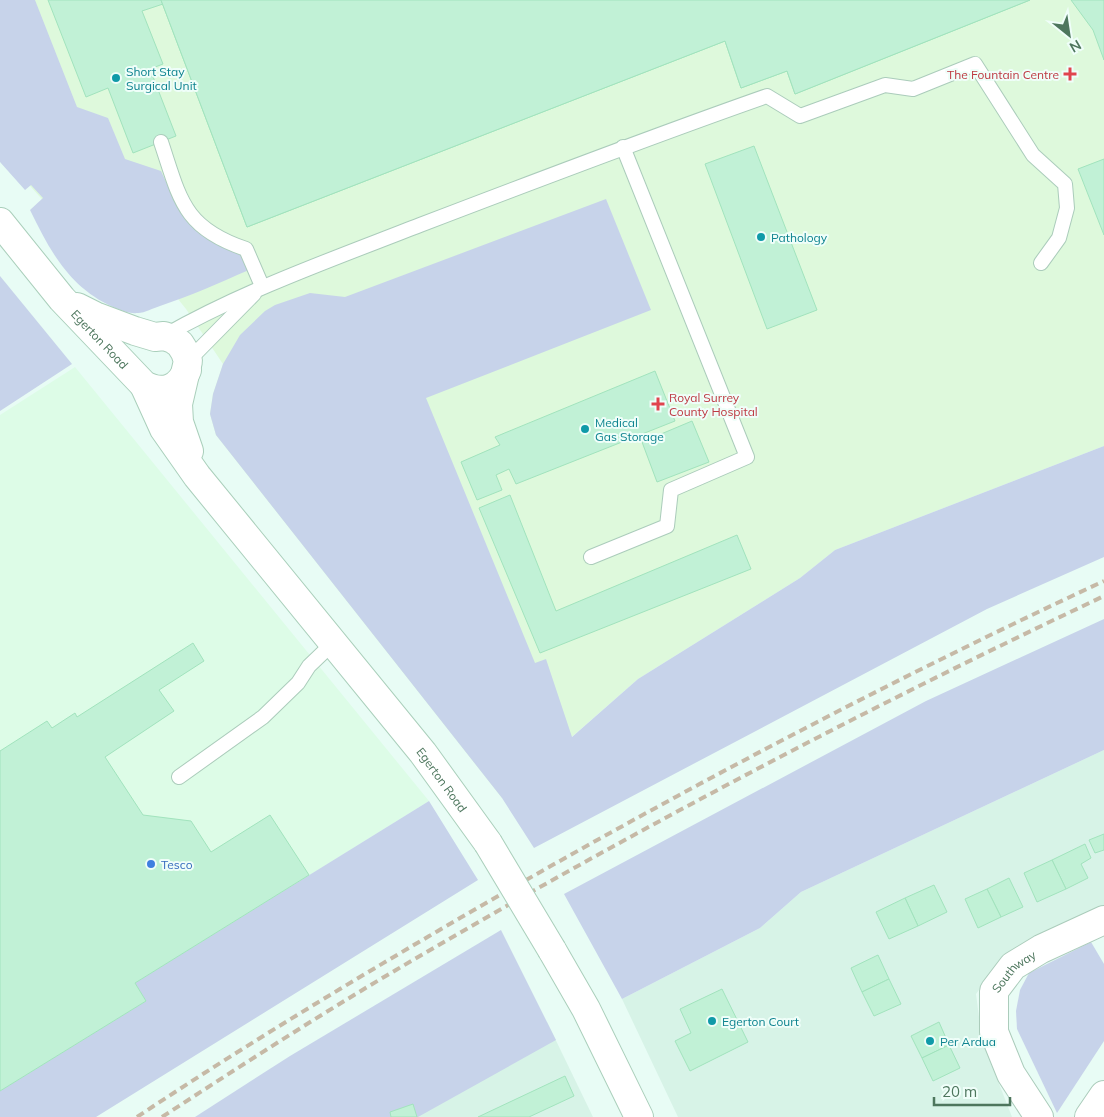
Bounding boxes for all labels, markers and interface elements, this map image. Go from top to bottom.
north arrow [1044,10,1094,60]
text: N [1066,36,1085,57]
place label: Short Stay Surgical Unit [126,64,197,93]
place label: The Fountain Centre [947,67,1059,82]
marker: The Fountain Centre [1063,67,1077,81]
marker: Short Stay Surgical Unit [110,72,122,84]
place label: Pathology [771,230,828,245]
marker: Pathology [755,231,767,243]
street label: Egerton Road [68,306,132,372]
place label: Royal Surrey County Hospital [669,390,758,419]
marker: Royal Surrey County Hospital [651,397,665,411]
place label: Medical Gas Storage [595,415,664,444]
marker: Medical Gas Storage [579,423,591,435]
street label: Egerton Road [414,744,471,815]
place label: Tesco [161,857,193,872]
marker: Tesco [145,858,157,870]
street label: Southway [988,946,1039,995]
place label: Egerton Court [722,1014,799,1029]
marker: Egerton Court [706,1015,718,1027]
place label: Per Ardua [940,1034,996,1049]
marker: Per Ardua [924,1035,936,1047]
scale bar [934,1074,1010,1106]
text: 20 m [942,1082,977,1101]

